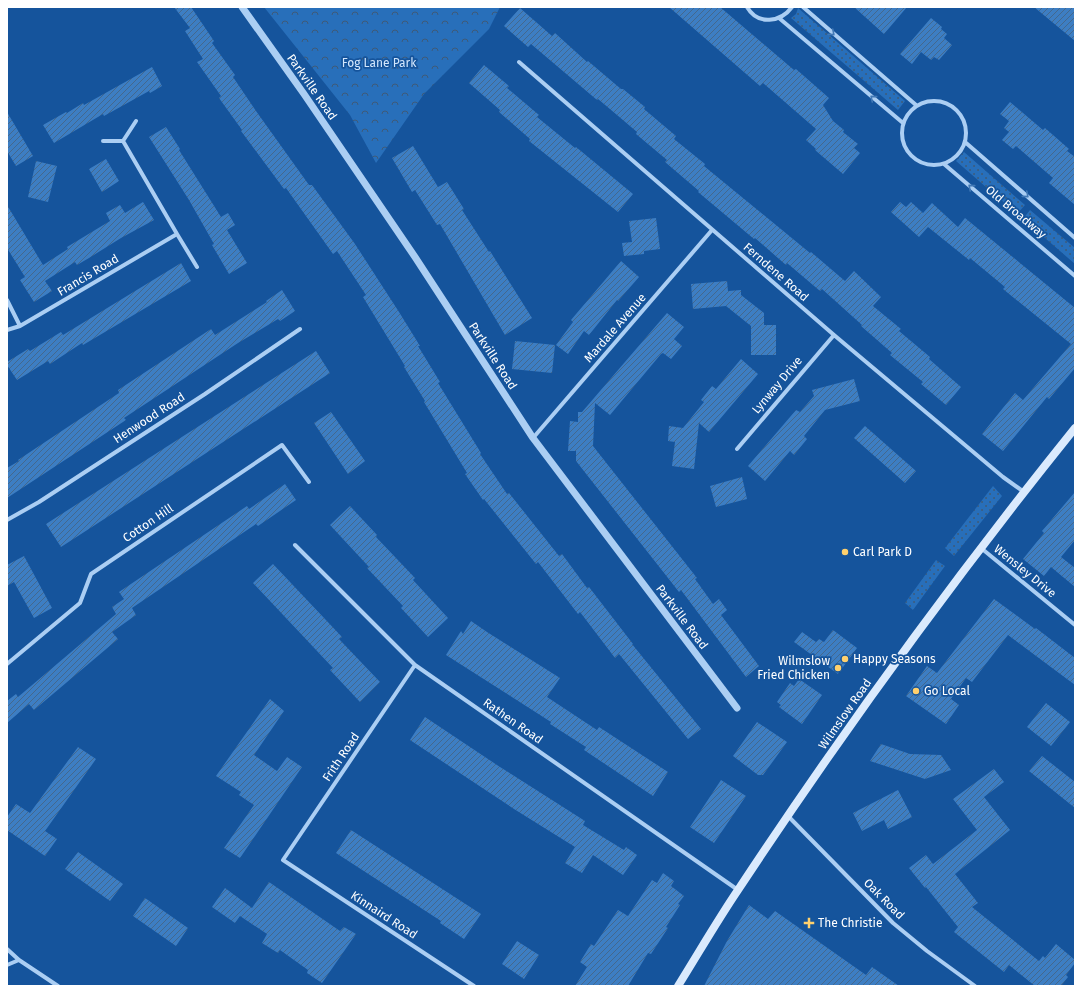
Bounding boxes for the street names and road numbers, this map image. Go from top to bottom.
street label: Parkville Road [284,51,340,123]
street label: Old Broadway [983,183,1049,242]
street label: Ferndene Road [741,240,811,304]
street label: Francis Road [55,251,121,299]
street label: Mardale Avenue [581,291,649,365]
street label: Parkville Road [466,320,520,392]
street label: Lynway Drive [749,354,805,416]
street label: Henwood Road [111,390,187,446]
street label: Cotton Hill [120,501,176,545]
street label: Wensley Drive [991,542,1059,600]
street label: Parkville Road [653,582,711,652]
street label: Wilmslow Road [816,676,874,752]
street label: Rathen Road [481,695,545,747]
street label: Frith Road [320,730,362,784]
street label: Oak Road [861,876,907,922]
street label: Kinnaird Road [348,888,420,942]

